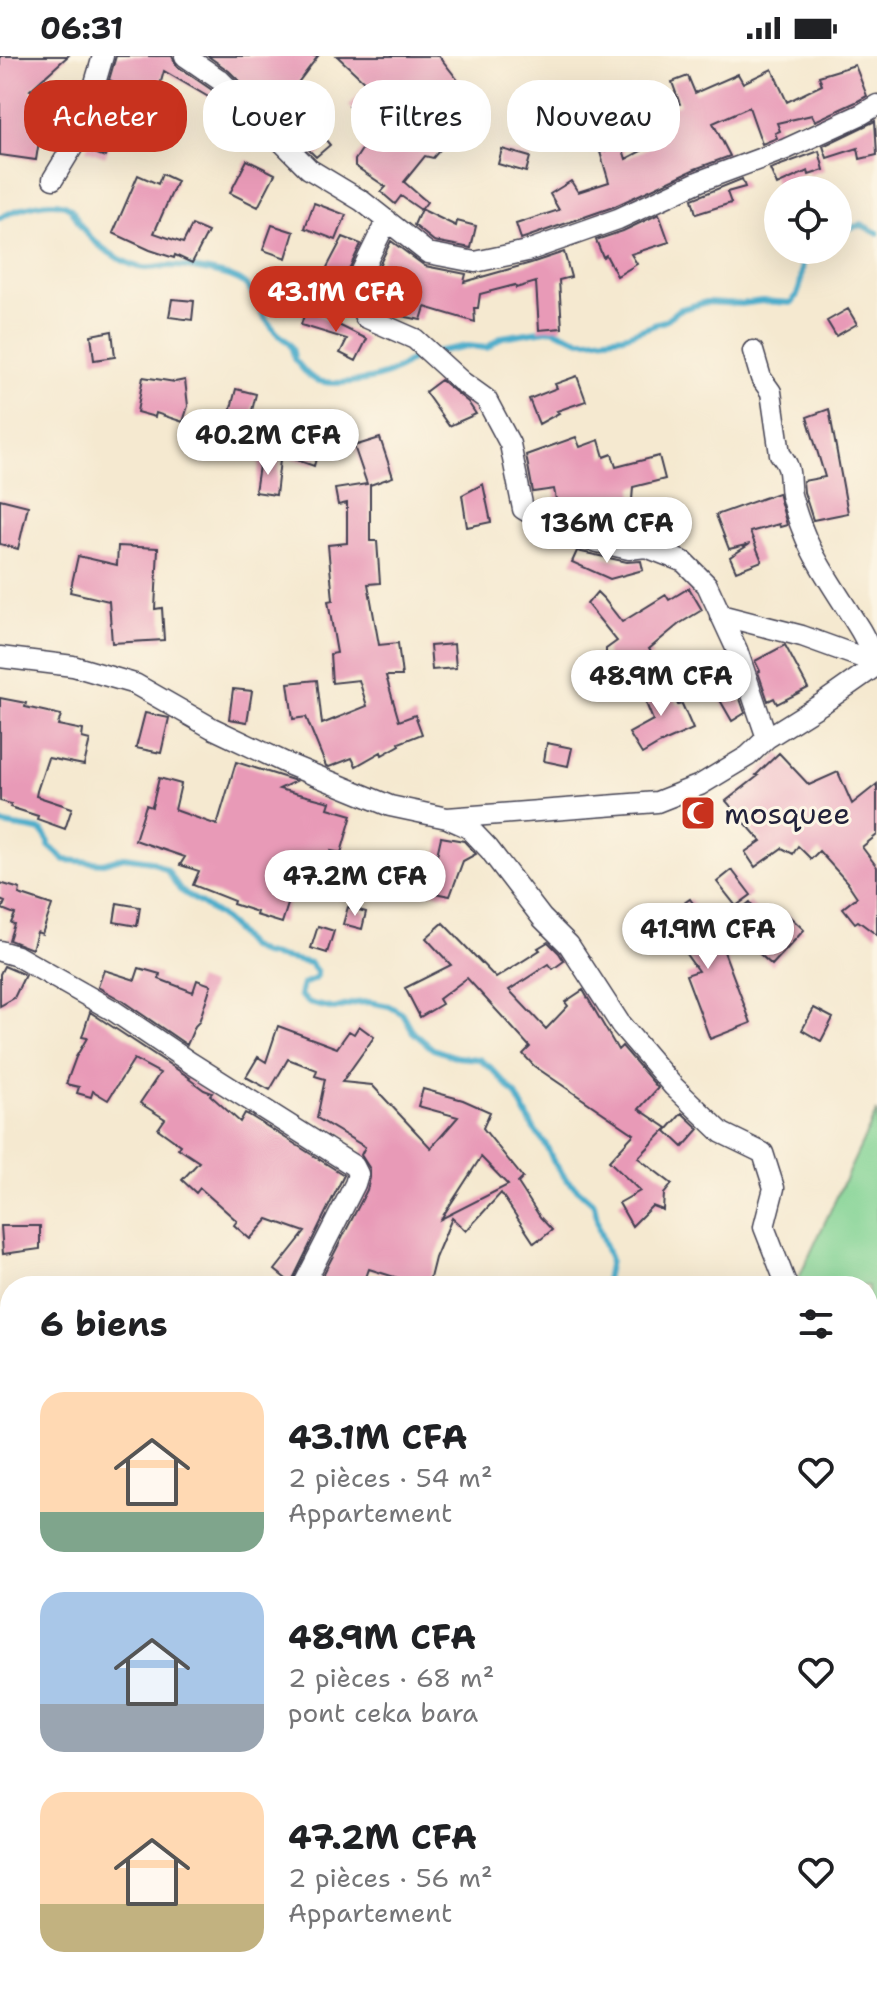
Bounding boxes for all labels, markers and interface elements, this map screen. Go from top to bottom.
text: 06:31 [40,8,124,49]
chip: Acheter [24,80,187,152]
chip: Louer [203,80,335,152]
chip: Filtres [351,80,491,152]
chip: Nouveau [507,80,680,152]
map controls [764,176,852,264]
button: locate [764,176,852,264]
pin: 43.1M CFA [244,266,428,334]
text: 43.1M CFA [267,274,405,309]
pin: 40.2M CFA [176,409,360,477]
text: 40.2M CFA [195,417,341,452]
pin: 136M CFA [524,497,690,565]
text: 136M CFA [540,505,674,540]
pin: 48.9M CFA [569,650,753,718]
text: 48.9M CFA [589,658,733,693]
place label: mosquee [724,793,850,834]
mosque icon: mosquee [679,794,717,832]
pin: 47.2M CFA [263,850,447,918]
text: 47.2M CFA [283,858,427,893]
pin: 41.9M CFA [616,903,800,971]
text: 41.9M CFA [640,911,776,946]
text: 6 biens [40,1301,168,1347]
icon: filters [794,1302,838,1346]
text: 43.1M CFA [288,1414,468,1460]
icon: home [104,1424,200,1520]
icon: heart [794,1450,838,1494]
text: 2 pièces · 54 m² [288,1460,493,1495]
text: Appartement [288,1495,452,1530]
text: 48.9M CFA [288,1614,476,1660]
icon: home [104,1624,200,1720]
icon: heart [794,1650,838,1694]
text: 2 pièces · 68 m² [288,1660,494,1695]
text: pont ceka bara [288,1695,478,1730]
text: 47.2M CFA [288,1814,477,1860]
icon: home [104,1824,200,1920]
icon: heart [794,1850,838,1894]
text: 2 pièces · 56 m² [288,1860,493,1895]
text: Appartement [288,1895,452,1930]

